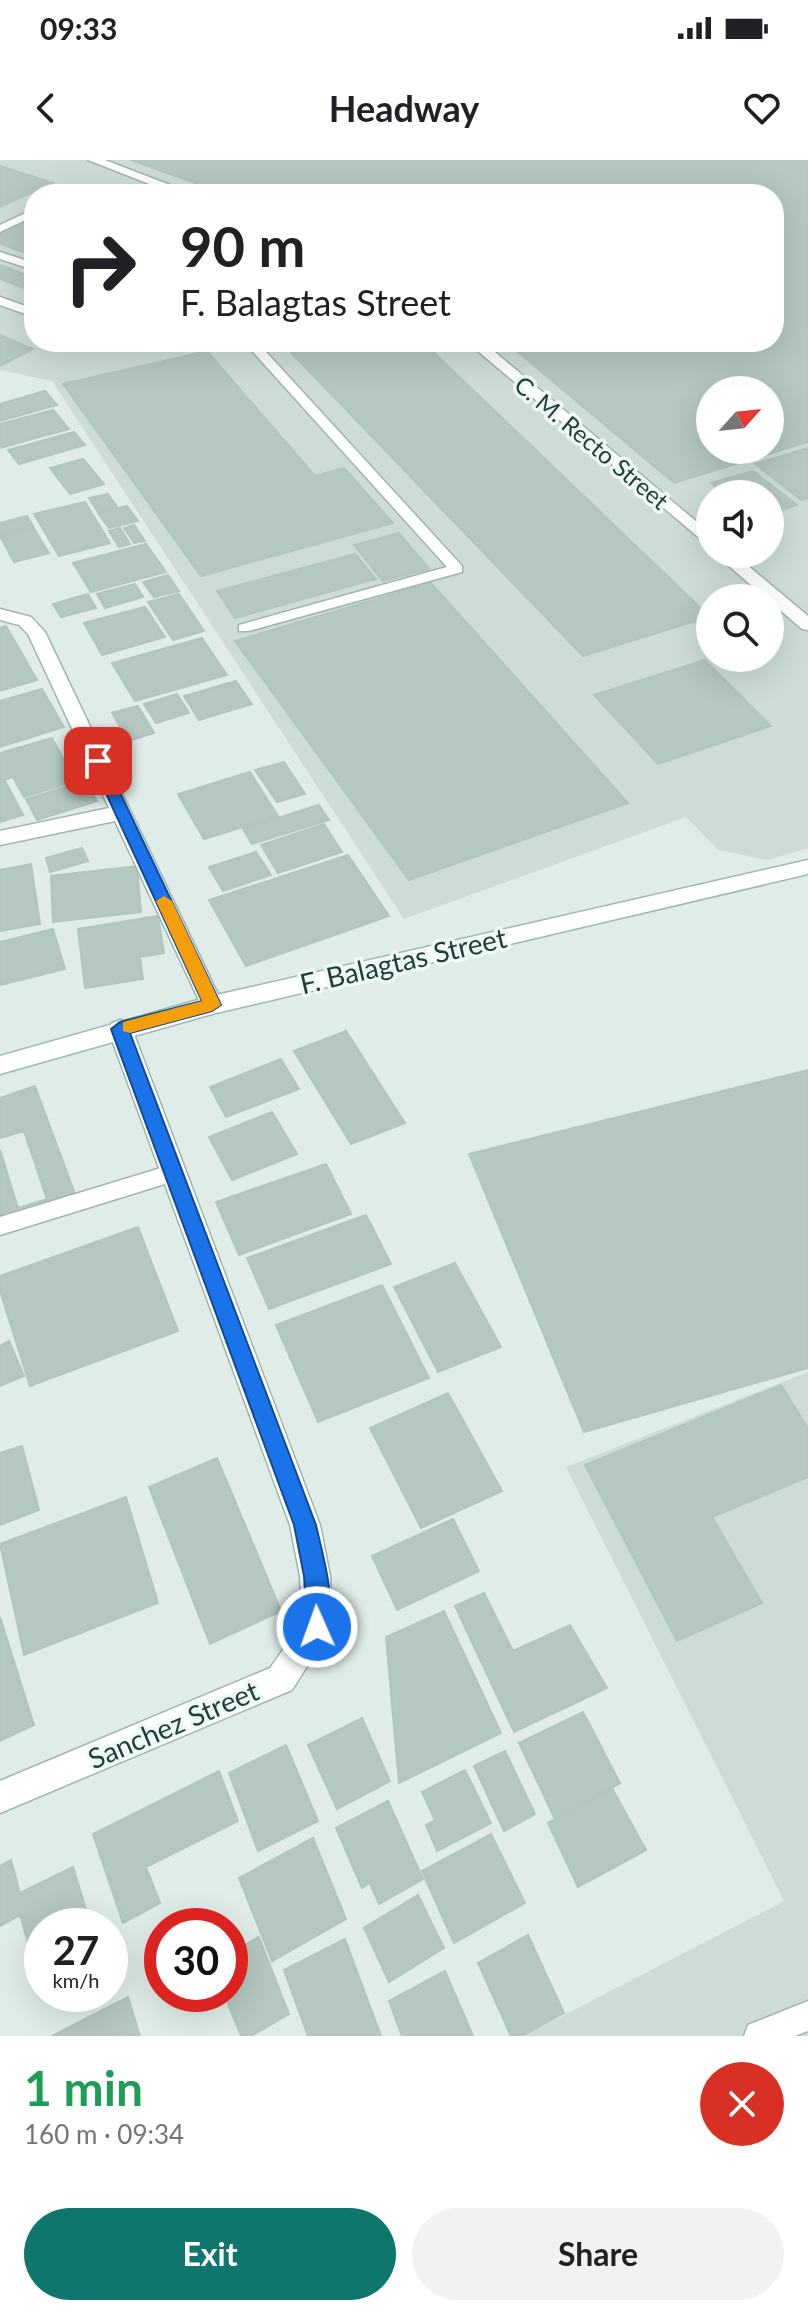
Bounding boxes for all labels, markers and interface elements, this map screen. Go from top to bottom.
text: 09:33 [40,10,117,46]
icon: back [24,86,68,130]
text: Headway [329,86,479,130]
icon: heart [740,86,784,130]
text: 90 m [180,212,305,279]
icon: right [48,216,152,320]
text: F. Balagtas Street [180,280,451,324]
street label: C. M. Recto Street [509,369,675,515]
north arrow [696,376,784,464]
map controls [696,376,784,672]
button: sound [696,480,784,568]
button: search [696,584,784,672]
pin [64,727,132,795]
icon: arrive [76,739,120,783]
street label: F. Balagtas Street [296,920,510,1000]
position arrow [275,1585,359,1669]
street label: Sanchez Street [83,1673,263,1775]
speed limit sign: 30 [144,1908,248,2012]
text: 27 [53,1926,99,1974]
text: km/h [53,1968,99,1992]
text: 1 min [24,2059,143,2116]
button: close [700,2062,784,2146]
text: 160 m · 09:34 [24,2118,184,2150]
button: Exit [24,2208,396,2300]
button: Share [412,2208,784,2300]

